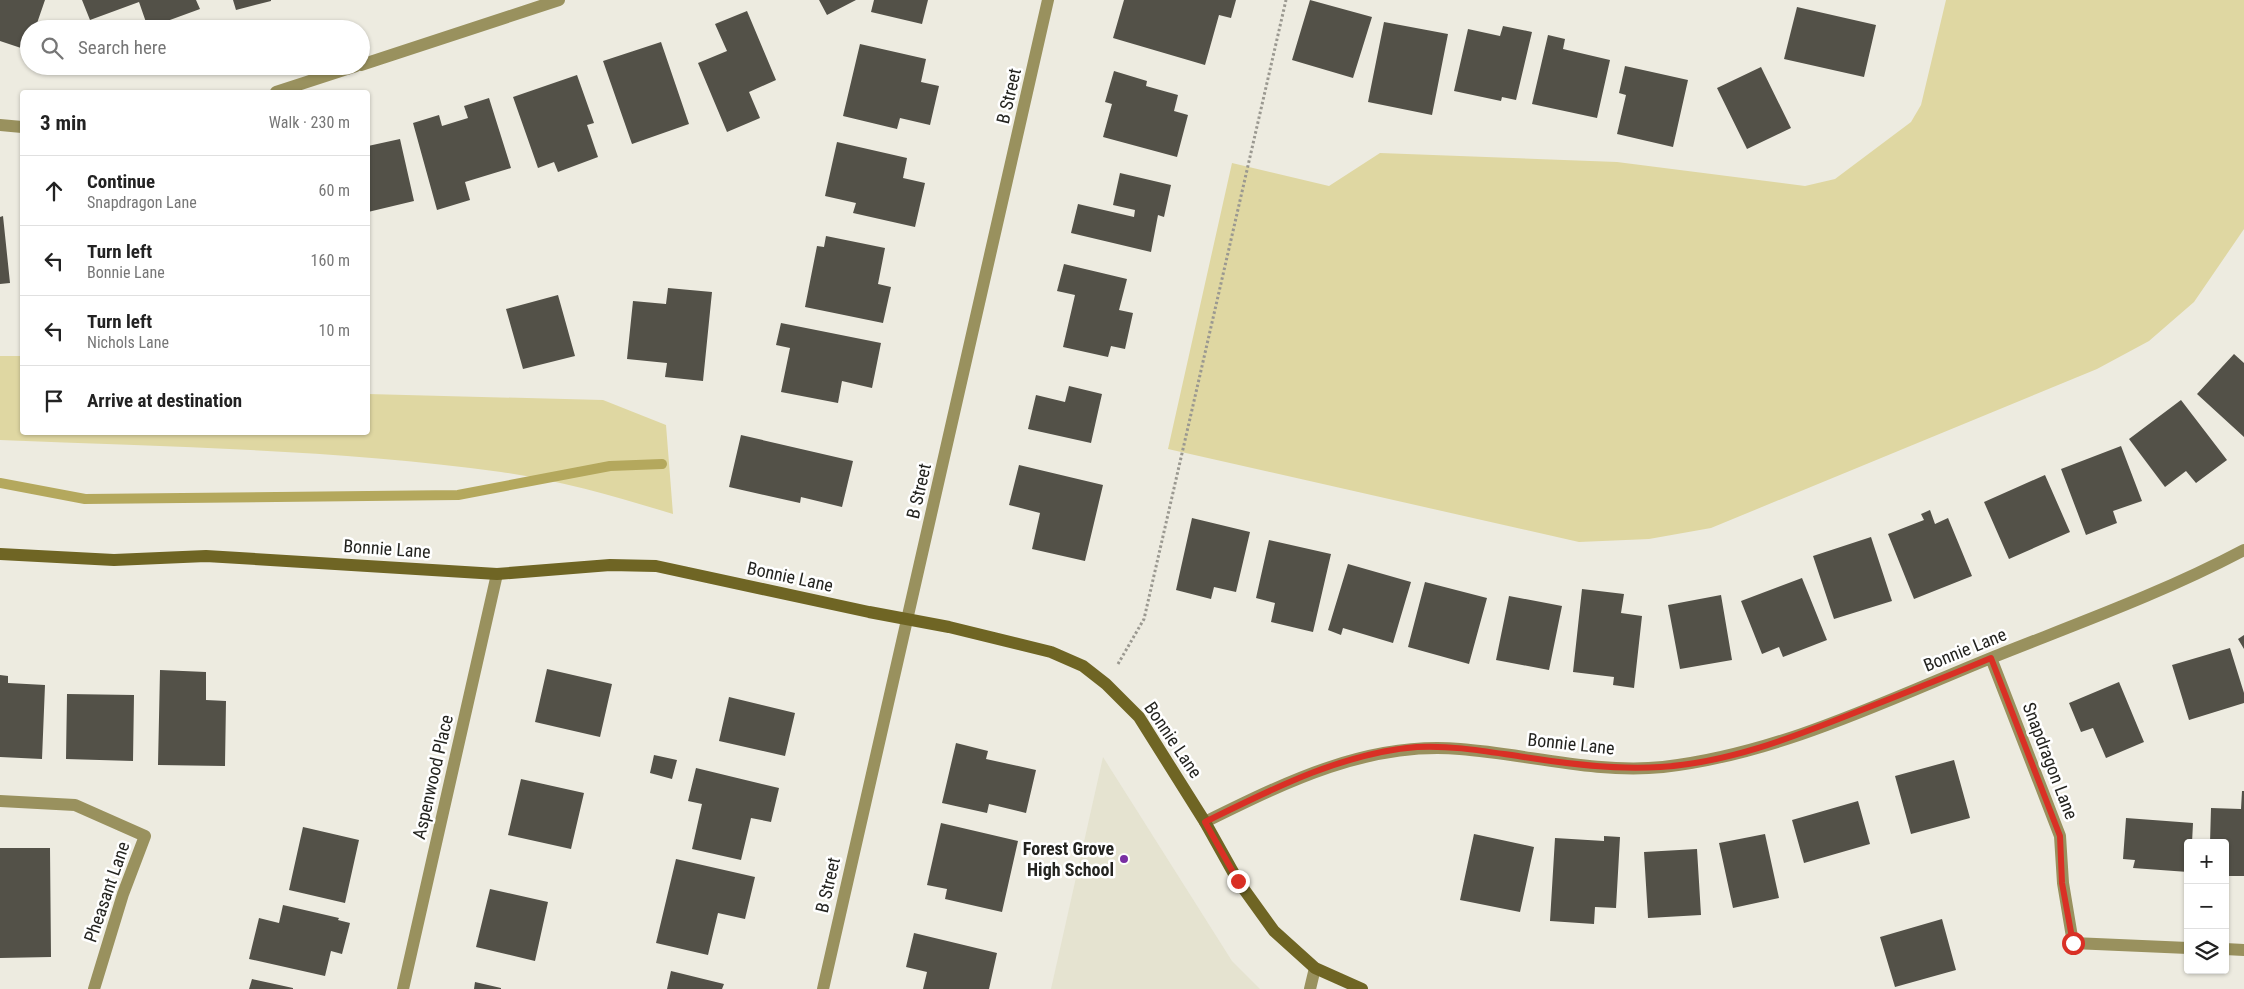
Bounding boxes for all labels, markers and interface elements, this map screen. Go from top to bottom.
search box [20,20,370,75]
icon: search [38,34,66,62]
text: Search here [78,36,166,59]
street label: B Street [992,66,1025,126]
text: 3 min [40,111,87,135]
text: Walk · 230 m [269,113,350,132]
text: Continue [87,170,155,193]
icon: ahead [40,177,68,205]
text: 60 m [318,181,350,200]
text: Snapdragon Lane [87,193,197,212]
text: Turn left [87,240,152,263]
icon: left [40,247,68,275]
text: 160 m [311,251,350,270]
text: Bonnie Lane [87,263,165,282]
text: Turn left [87,310,152,333]
icon: left [40,317,68,345]
text: 10 m [318,321,350,340]
text: Nichols Lane [87,333,169,352]
icon: arrive [40,387,68,415]
text: Arrive at destination [87,389,242,412]
street label: B Street [902,461,935,521]
street label: Bonnie Lane [343,535,431,562]
street label: Bonnie Lane [745,557,835,596]
street label: Bonnie Lane [1920,623,2009,676]
street label: Bonnie Lane [1140,698,1207,782]
street label: Snapdragon Lane [2019,699,2082,822]
street label: Aspenwood Place [408,713,457,841]
street label: Bonnie Lane [1527,728,1616,759]
place label: Forest Grove High School [1023,838,1114,880]
street label: Pheasant Lane [79,839,134,945]
map controls [2184,839,2229,974]
button: + [2184,839,2229,884]
marker: Forest Grove High School [1118,853,1130,865]
street label: B Street [811,855,844,915]
route end [1227,870,1250,893]
button: − [2184,884,2229,929]
button: layers [2184,929,2229,974]
route start [2062,932,2085,955]

